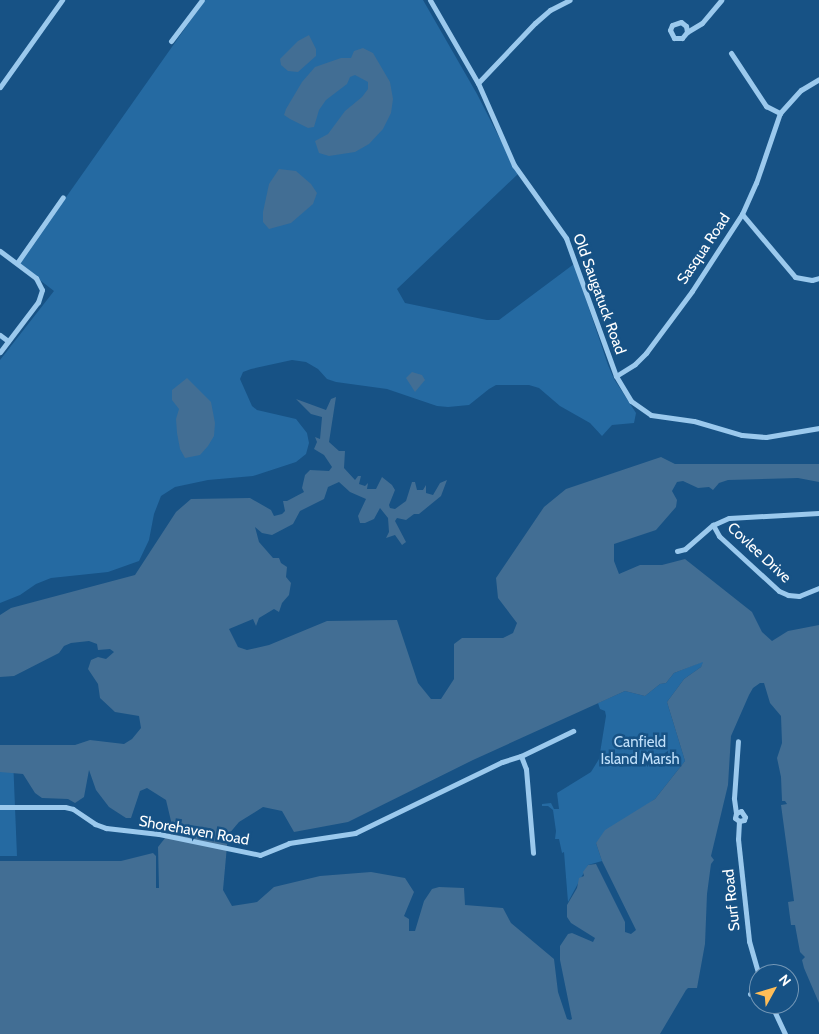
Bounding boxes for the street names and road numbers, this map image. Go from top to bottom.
street label: Sasqua Road [674,210,734,288]
street label: Old Saugatuck Road [569,231,629,357]
street label: Covlee Drive [723,519,795,587]
street label: Shorehaven Road [138,812,250,850]
street label: Surf Road [720,868,744,932]

